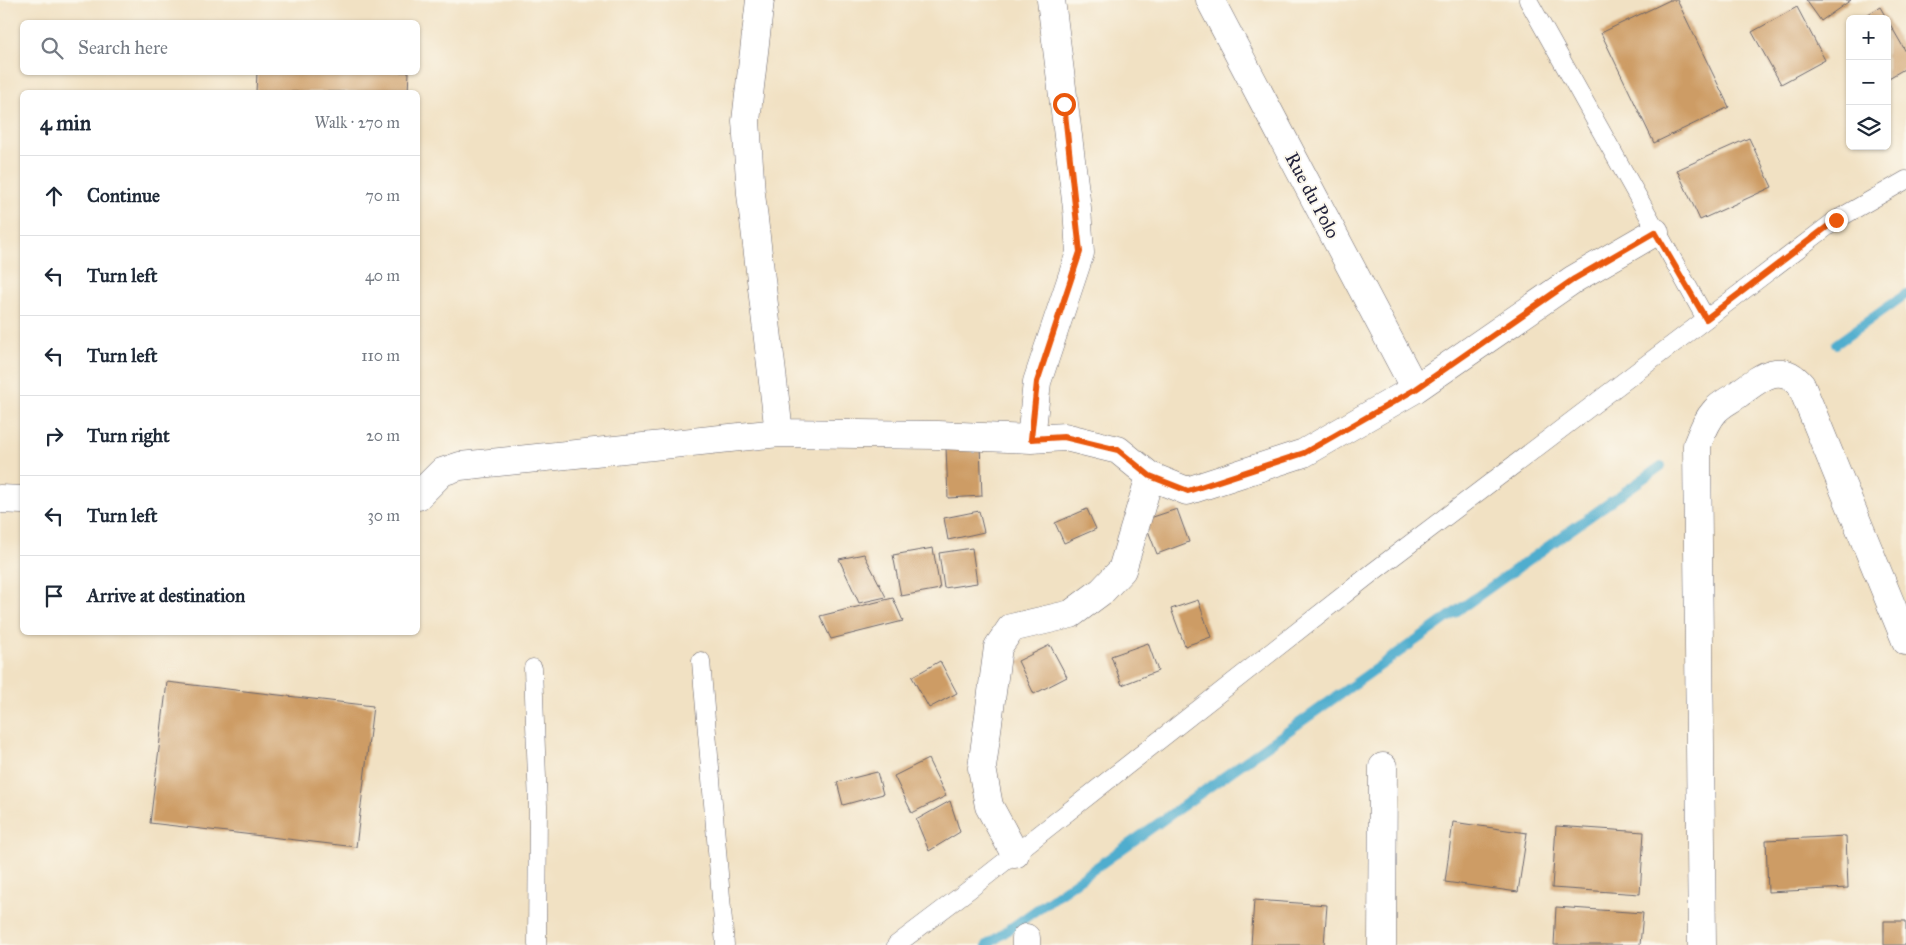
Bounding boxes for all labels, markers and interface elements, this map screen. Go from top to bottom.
map controls [1846,15,1891,150]
button: + [1846,15,1891,60]
search box [20,20,420,75]
icon: search [38,34,66,62]
text: Search here [78,36,168,59]
button: − [1846,60,1891,105]
route start [1053,93,1076,116]
button: layers [1846,105,1891,150]
text: 4 min [40,110,91,136]
text: Walk · 270 m [314,113,400,132]
street label: Rue du Polo [1280,148,1345,242]
icon: ahead [40,182,68,210]
text: Continue [87,184,160,207]
text: 70 m [365,186,400,205]
route end [1825,209,1848,232]
icon: left [40,262,68,290]
text: Turn left [87,264,157,287]
text: 40 m [365,266,400,285]
icon: left [40,342,68,370]
text: Turn left [87,344,157,367]
text: 110 m [361,346,400,365]
icon: right [40,422,68,450]
text: Turn right [87,424,170,447]
text: 20 m [366,426,400,445]
icon: left [40,502,68,530]
text: Turn left [87,504,157,527]
text: 30 m [367,506,400,525]
icon: arrive [40,582,68,610]
text: Arrive at destination [87,584,245,607]

